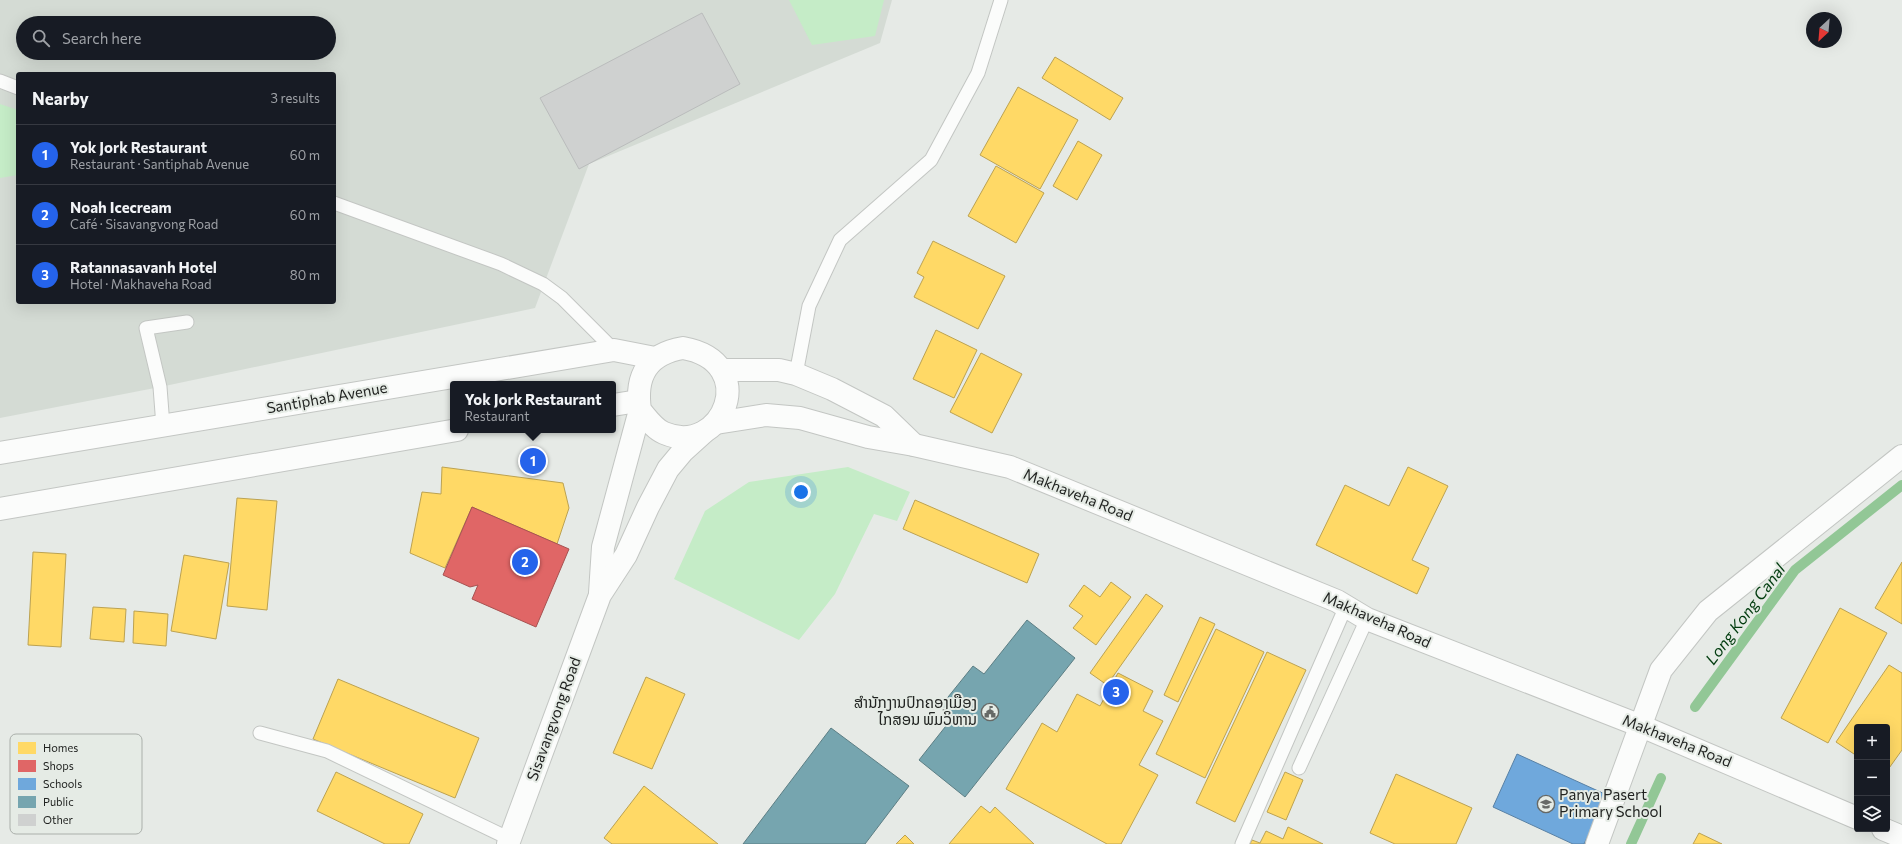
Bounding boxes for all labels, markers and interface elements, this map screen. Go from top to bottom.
north arrow [1806,12,1842,48]
search box [16,16,336,60]
icon: search [30,27,52,49]
text: Search here [62,29,141,47]
text: Nearby [32,88,89,109]
text: 3 results [271,90,320,106]
text: Yok Jork Restaurant [70,138,207,156]
text: 1 [42,147,48,163]
text: 60 m [290,147,320,163]
text: Restaurant · Santiphab Avenue [70,156,249,172]
text: Noah Icecream [70,198,172,216]
text: 2 [41,207,49,223]
text: 60 m [290,207,320,223]
text: Café · Sisavangvong Road [70,216,218,232]
text: Ratannasavanh Hotel [70,258,217,276]
text: 3 [41,267,49,283]
text: 80 m [290,267,320,283]
text: Hotel · Makhaveha Road [70,276,212,292]
street label: Santiphab Avenue [265,378,389,416]
popup [450,381,616,433]
text: Yok Jork Restaurant [464,390,602,408]
text: Restaurant [464,408,530,424]
pin: 1 [520,446,546,476]
street label: Makhaveha Road [1021,464,1136,524]
your location [791,482,811,502]
pin: 2 [512,547,538,577]
water label: Long Kong Canal [1701,559,1789,668]
street label: Makhaveha Road [1321,587,1434,651]
street label: Sisavangvong Road [522,654,584,783]
pin: 3 [1103,677,1129,707]
place label: ສຳນັກງານປົກຄອງເມືອງ ໄກສອນ ພົມວິຫານ [854,693,977,728]
public building icon: ສຳນັກງານປົກຄອງເມືອງ ໄກສອນ ພົມວິຫານ [980,702,1000,722]
street label: Makhaveha Road [1620,710,1735,770]
map controls [1854,724,1890,832]
button: + [1854,724,1890,760]
legend [10,734,142,834]
text: Homes [43,741,78,754]
text: Shops [43,759,74,772]
button: − [1854,760,1890,796]
text: Schools [43,777,82,790]
place label: Panya Pasert Primary School [1559,785,1662,820]
school or university icon: Panya Pasert Primary School [1536,794,1556,814]
text: Public [43,795,74,808]
button: layers [1854,796,1890,832]
text: Other [43,813,74,826]

